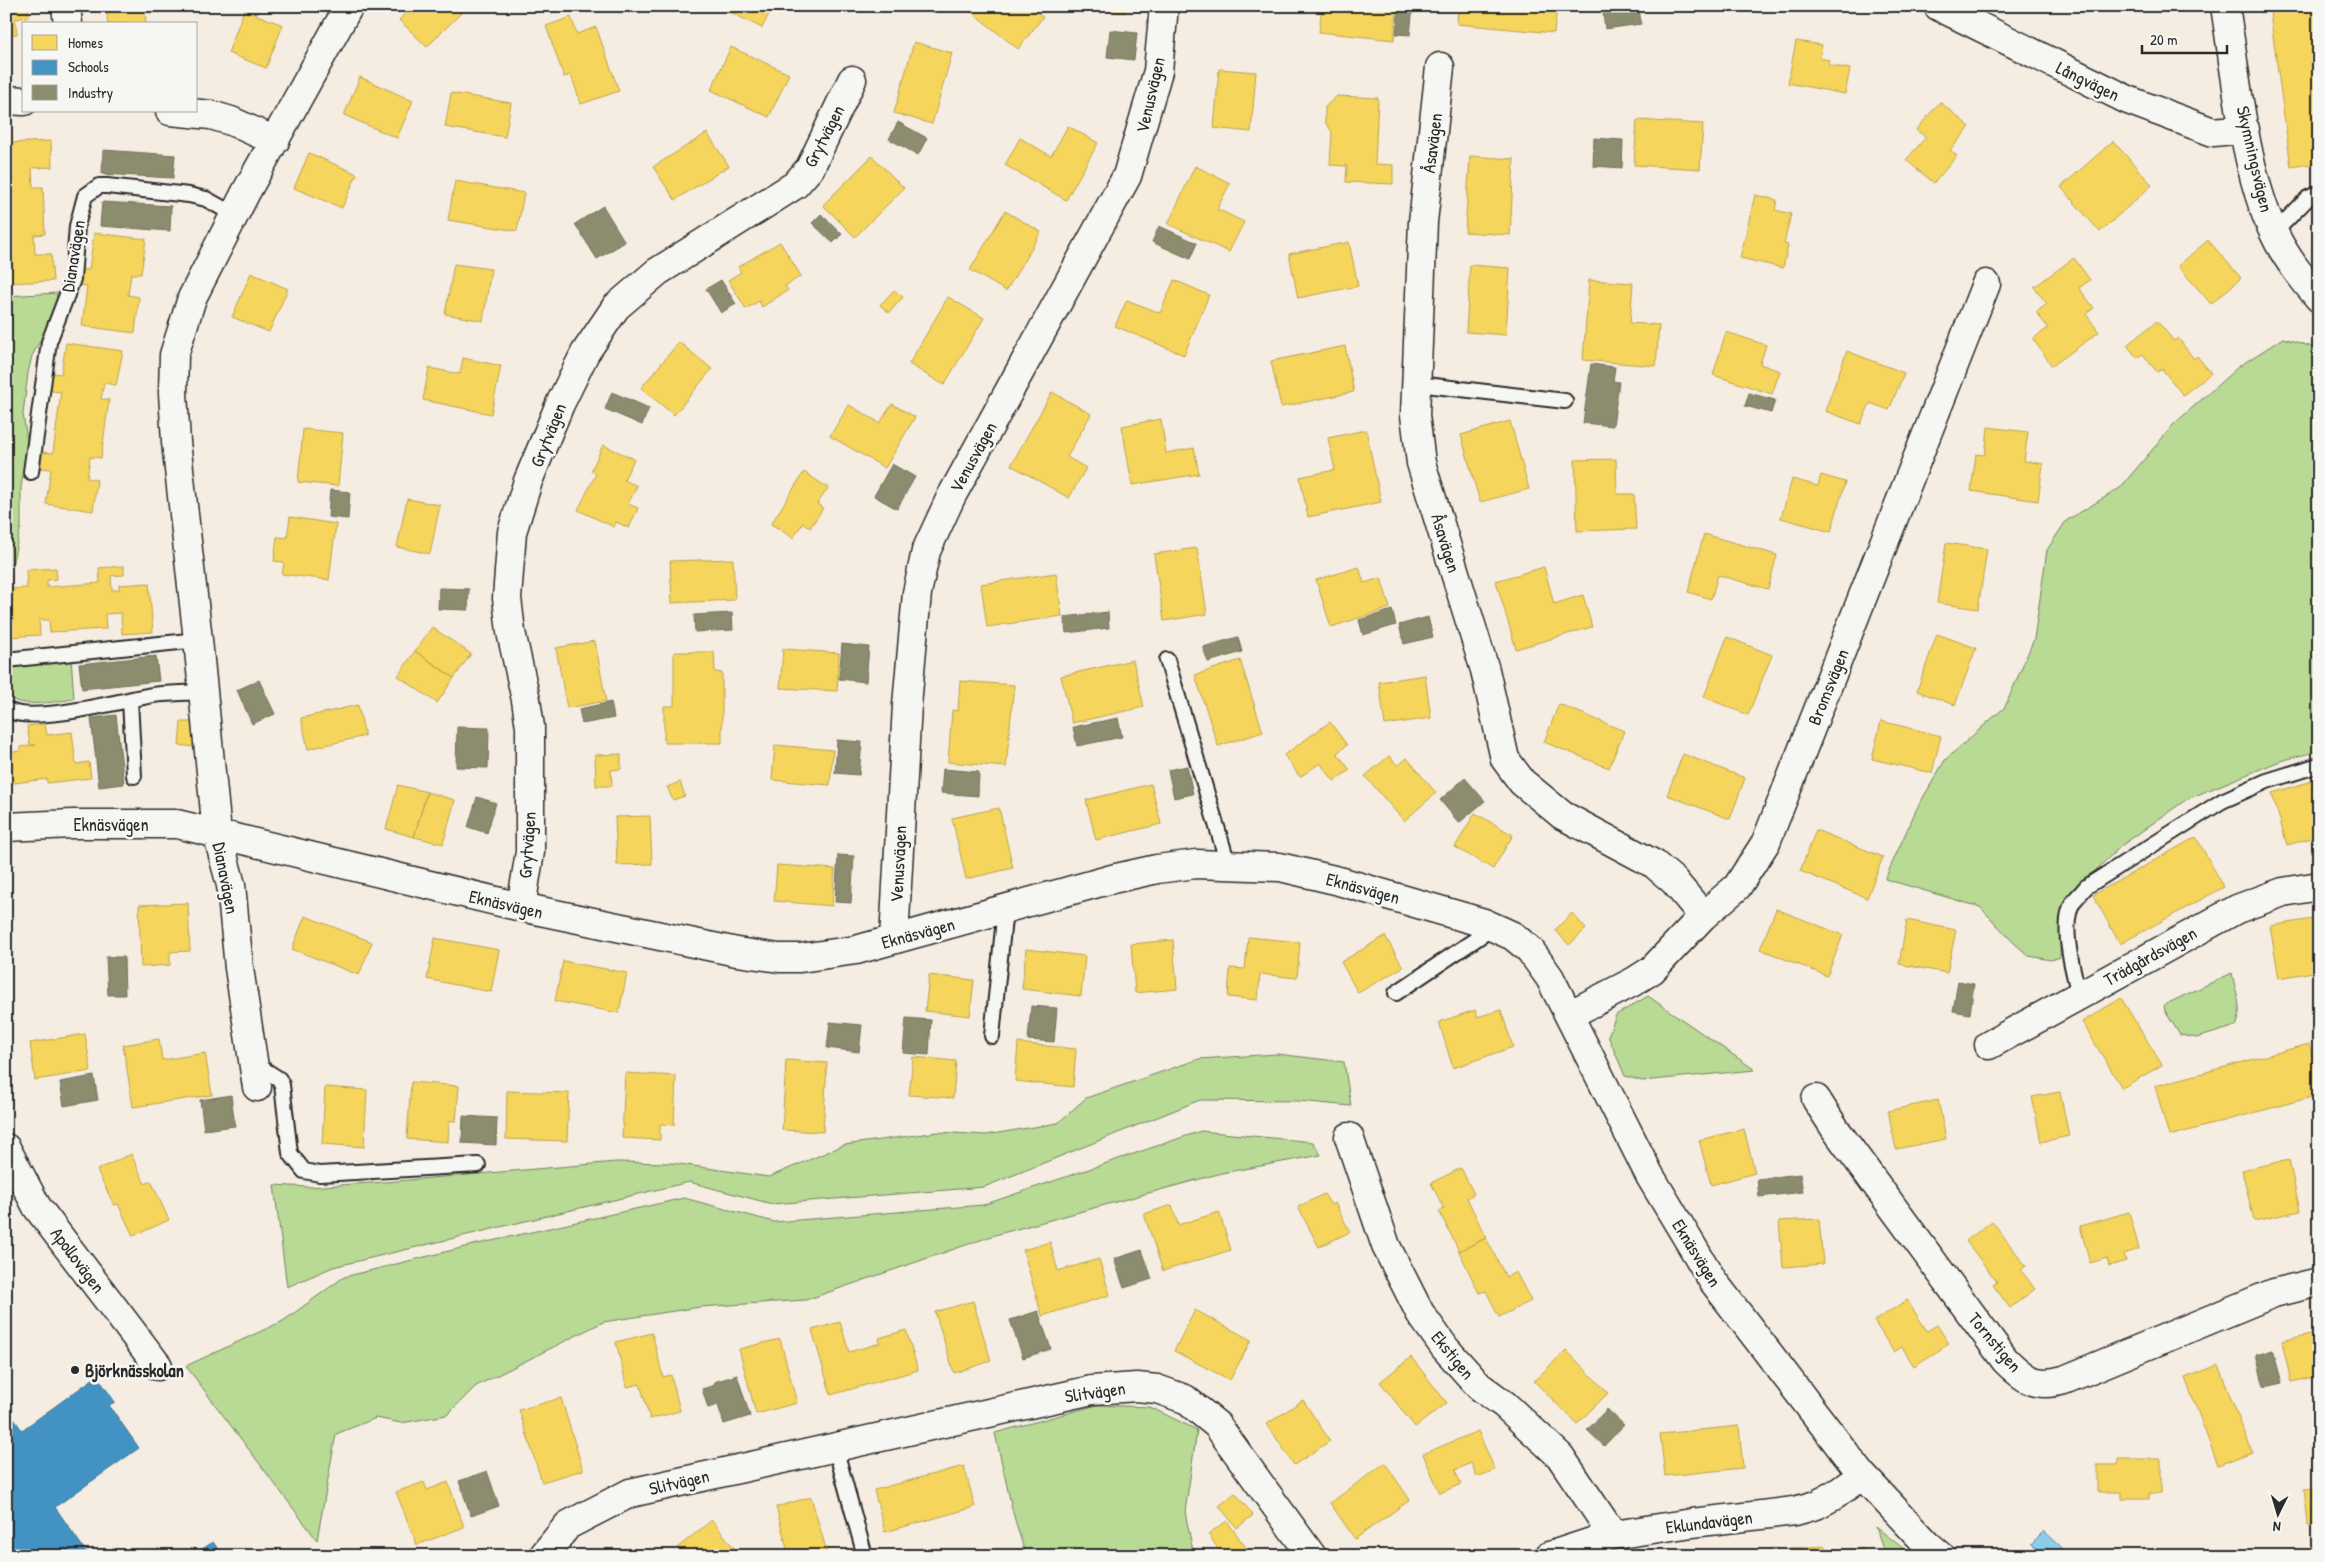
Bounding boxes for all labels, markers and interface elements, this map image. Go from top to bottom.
legend [22,22,198,112]
scale bar [2142,22,2228,54]
text: 20 m [2150,29,2177,50]
text: Homes [68,32,103,53]
street label: Venusvägen [1129,55,1171,135]
street label: Långvägen [2052,55,2124,107]
text: Schools [68,56,109,77]
text: Industry [68,82,113,103]
street label: Grytvägen [798,100,850,172]
street label: Skymningsvägen [2231,103,2279,215]
street label: Åsavägen [1416,112,1448,174]
street label: Dianavägen [55,218,91,294]
street label: Grytvägen [524,399,572,471]
street label: Venusvägen [943,417,1003,497]
street label: Åsavägen [1425,510,1467,576]
street label: Bromsvägen [1801,645,1855,729]
street label: Grytvägen [512,811,542,879]
street label: Eknäsvägen [73,812,149,837]
street label: Venusvägen [883,825,913,903]
street label: Dianavägen [207,840,245,916]
street label: Eknäsvägen [1323,866,1403,910]
street label: Eknäsvägen [467,883,545,925]
street label: Eknäsvägen [878,911,958,955]
street label: Trädgårdsvägen [2099,920,2201,992]
street label: Eknäsvägen [1666,1215,1728,1291]
street label: Apollovägen [45,1222,111,1298]
street label: Tornstigen [1963,1307,2027,1377]
street label: Ekstigen [1426,1325,1480,1385]
place label: Björknässkolan [85,1358,184,1383]
marker: Björknässkolan [69,1364,81,1376]
street label: Slitvägen [1063,1375,1127,1409]
street label: Slitvägen [647,1463,711,1501]
north arrow [2252,1490,2302,1540]
street label: Eklundavägen [1664,1504,1754,1540]
text: N [2272,1518,2281,1537]

